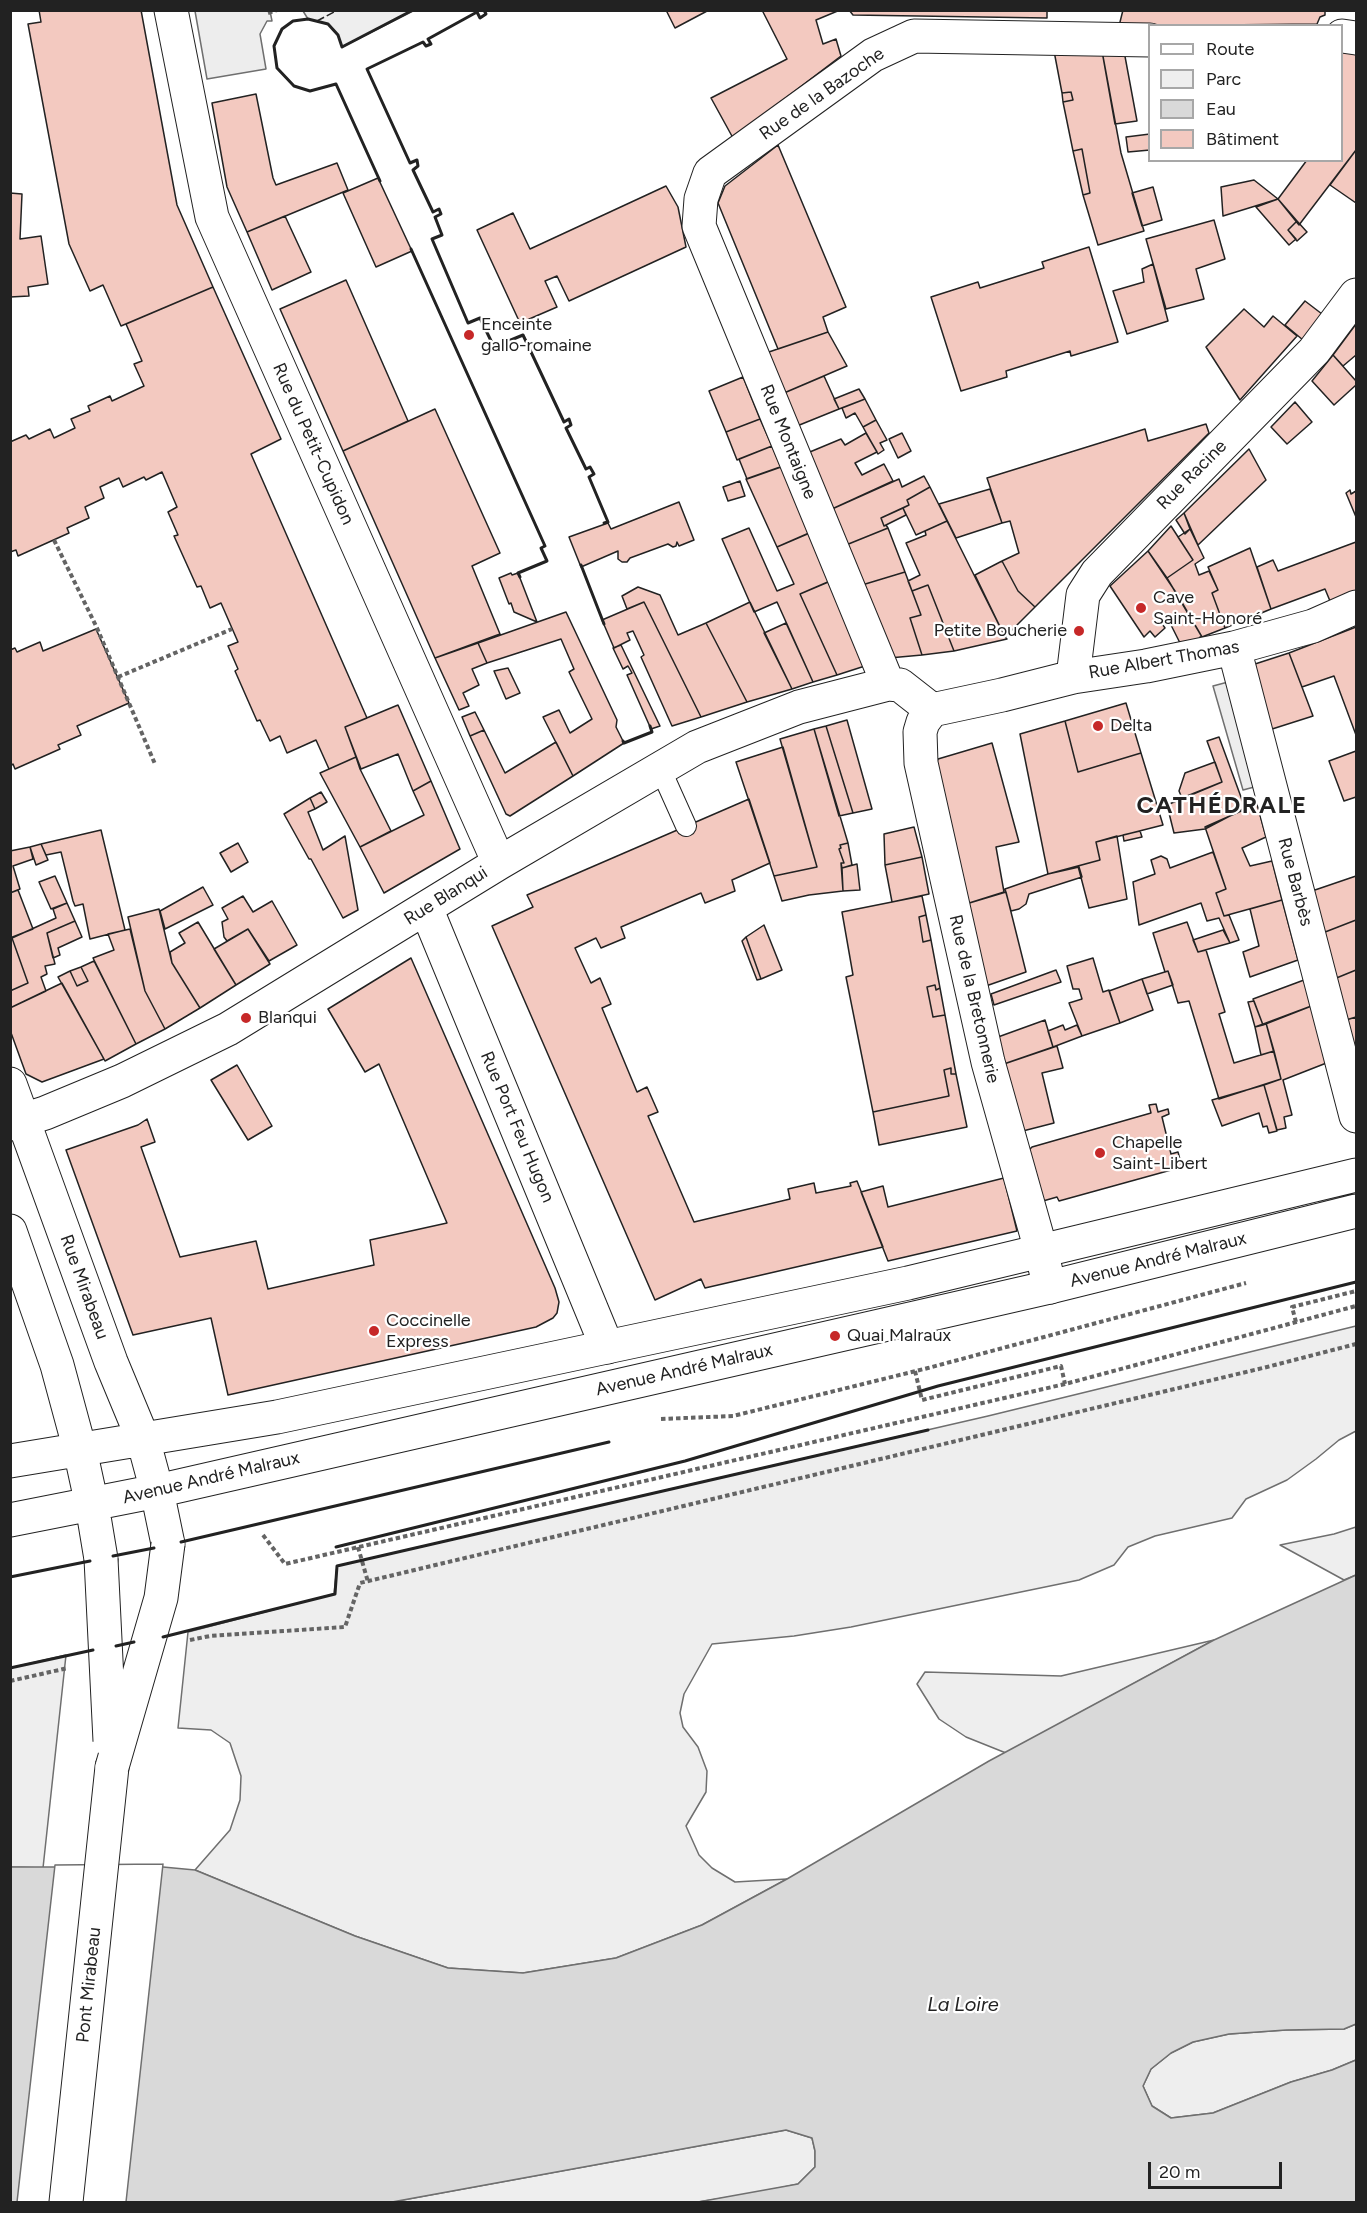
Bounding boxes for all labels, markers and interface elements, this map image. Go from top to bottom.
legend [1148,24,1343,162]
text: Route [1206,38,1254,60]
street label: Rue de la Bazoche [756,43,888,145]
text: Parc [1206,68,1241,90]
text: Eau [1206,98,1236,120]
text: Bâtiment [1206,128,1279,150]
place label: Enceinte gallo-romaine [481,314,592,356]
marker: Enceinte gallo-romaine [462,328,476,342]
street label: Rue du Petit-Cupidon [268,360,358,528]
street label: Rue Montaigne [755,381,821,503]
street label: Rue Racine [1153,436,1231,514]
place label: Cave Saint-Honoré [1153,587,1262,630]
marker: Cave Saint-Honoré [1134,601,1148,615]
place label: Petite Boucherie [934,620,1067,642]
marker: Petite Boucherie [1072,624,1086,638]
street label: Rue Albert Thomas [1087,636,1241,684]
place label: Delta [1110,715,1152,737]
marker: Delta [1091,719,1105,733]
district label: CATHÉDRALE [1136,792,1308,820]
street label: Rue Barbès [1273,835,1317,929]
street label: Rue Blanqui [400,862,492,930]
street label: Rue de la Bretonnerie [944,913,1004,1085]
place label: Blanqui [258,1007,317,1029]
marker: Blanqui [239,1011,253,1025]
street label: Rue Port Feu Hugon [475,1048,559,1206]
place label: Chapelle Saint-Libert [1112,1132,1208,1174]
marker: Chapelle Saint-Libert [1093,1146,1107,1160]
street label: Avenue André Malraux [1068,1228,1248,1292]
street label: Rue Mirabeau [55,1232,113,1342]
place label: Coccinelle Express [386,1310,471,1352]
marker: Coccinelle Express [367,1324,381,1338]
place label: Quai Malraux [847,1325,951,1347]
marker: Quai Malraux [828,1329,842,1343]
street label: Avenue André Malraux [594,1339,774,1401]
street label: Avenue André Malraux [121,1447,301,1509]
street label: Pont Mirabeau [72,1926,106,2044]
water label: La Loire [927,1993,999,2017]
scale bar [1151,2150,1284,2188]
text: 20 m [1159,2161,1200,2183]

